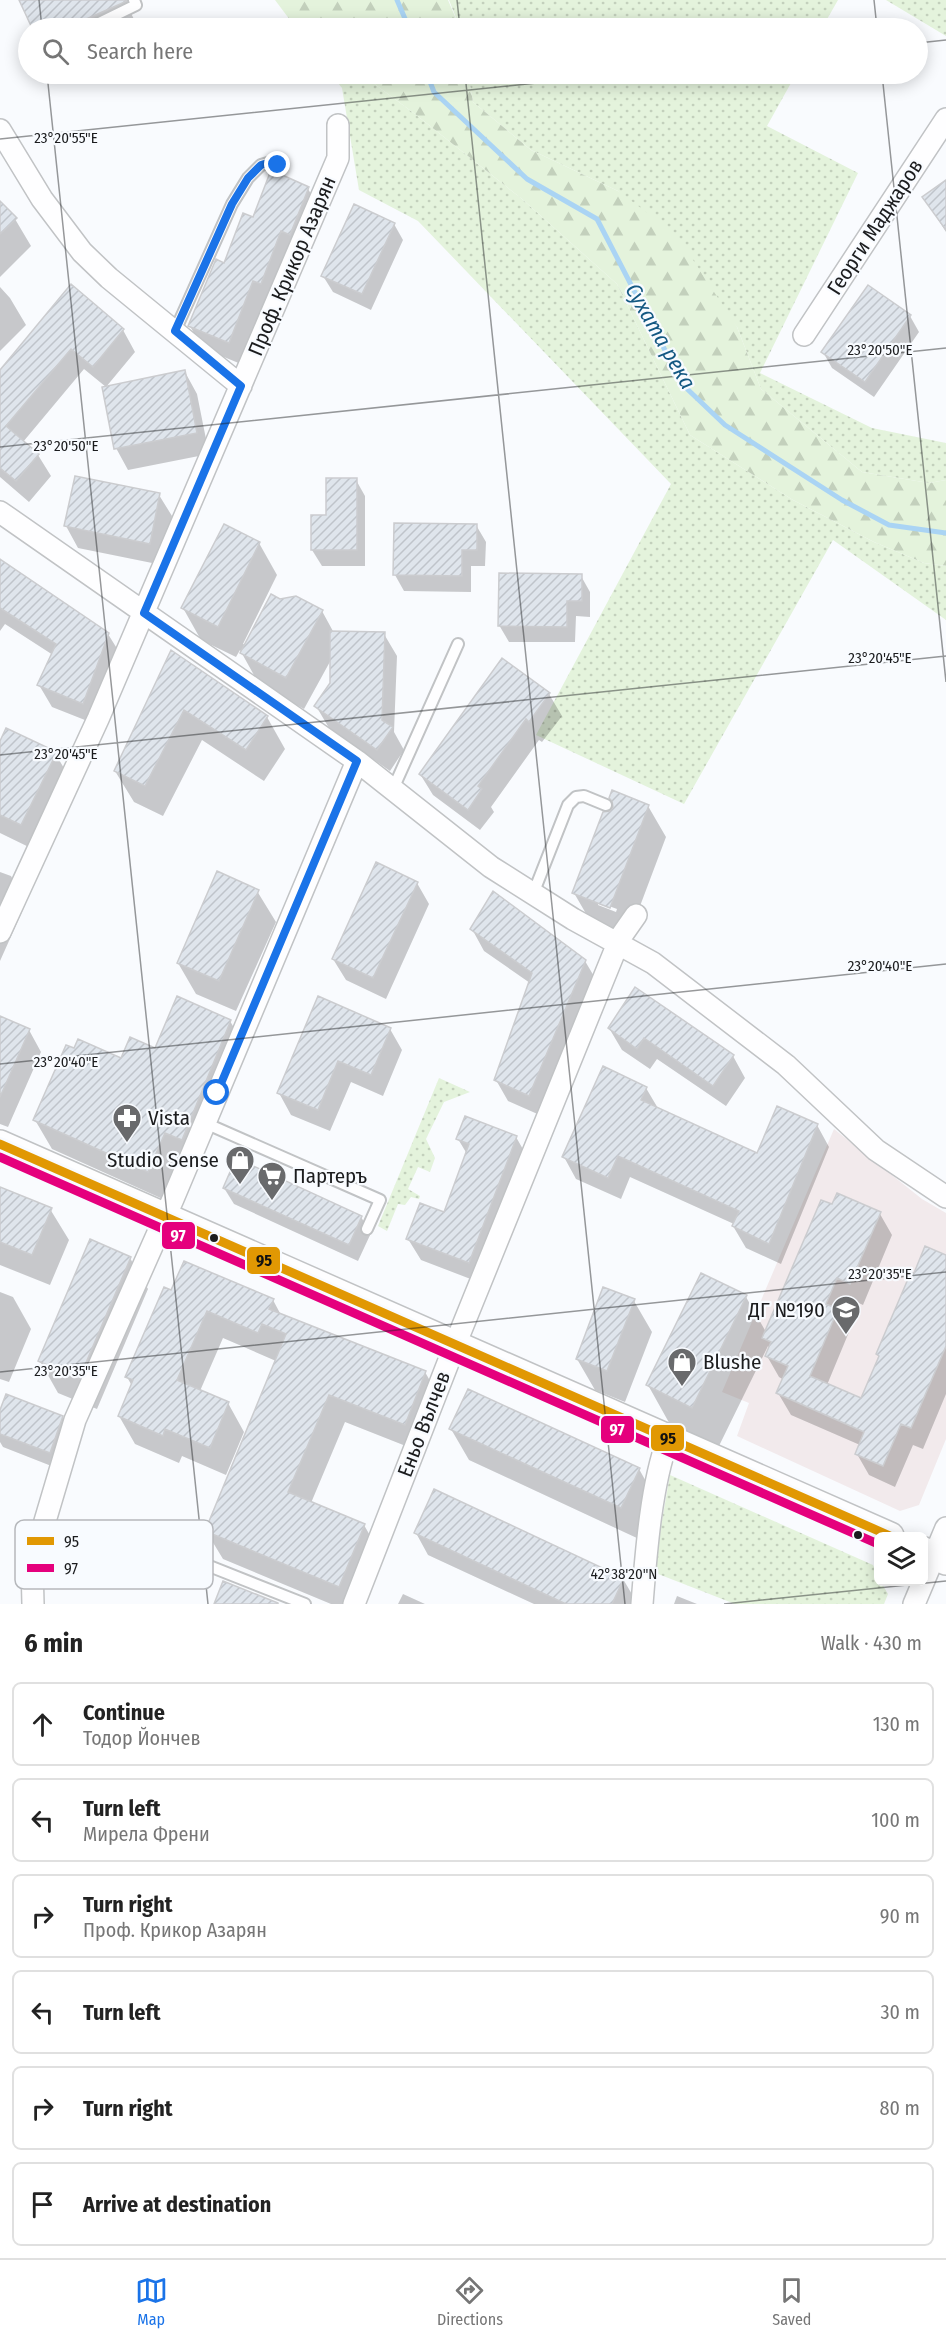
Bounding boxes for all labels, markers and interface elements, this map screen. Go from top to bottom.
search box [18,18,928,84]
icon: search [39,35,72,68]
text: Search here [87,38,193,65]
text: 23°20'55"E [34,129,98,147]
route end [264,151,290,177]
street label: Георги Маджаров [821,154,929,300]
street label: Проф. Крикор Азарян [242,172,342,360]
water label: Сухата река [619,279,702,394]
text: 23°20'50"E [848,341,912,359]
text: 23°20'50"E [34,437,98,455]
text: 23°20'45"E [848,649,912,667]
text: 23°20'45"E [34,745,98,763]
text: 23°20'40"E [848,957,912,975]
text: 23°20'40"E [34,1053,98,1071]
route start [203,1079,229,1105]
pharmacy icon: Vista [111,1102,143,1144]
place label: Vista [148,1105,190,1131]
shop icon: Studio Sense [224,1144,256,1186]
place label: Studio Sense [107,1147,219,1173]
supermarket icon: Партеръ [256,1160,288,1202]
place label: Партеръ [293,1163,367,1189]
line badge: 97 [161,1221,196,1250]
text: 97 [171,1226,186,1245]
unlabelled marker [208,1232,220,1244]
line badge: 95 [246,1246,281,1275]
text: 95 [256,1251,272,1270]
text: 23°20'35"E [848,1265,912,1283]
school or university icon: ДГ №190 [830,1294,862,1336]
place label: ДГ №190 [747,1297,825,1323]
shop icon: Blushe [666,1346,698,1388]
place label: Blushe [703,1349,761,1375]
text: 23°20'35"E [34,1362,98,1380]
street label: Еньо Вълчев [392,1367,456,1481]
line badge: 97 [600,1415,635,1444]
text: 97 [610,1420,625,1439]
line badge: 95 [650,1424,685,1452]
text: 95 [660,1429,676,1448]
legend [15,1520,213,1589]
unlabelled marker [852,1529,864,1541]
text: 95 [64,1532,79,1551]
map controls [874,1532,928,1586]
button: layers [874,1532,928,1586]
text: 97 [64,1559,79,1578]
text: 42°38'20"N [591,1565,657,1583]
text: 6 min [24,1628,83,1659]
text: Walk · 430 m [821,1631,922,1655]
text: Continue [83,1699,165,1726]
icon: ahead [26,1708,59,1741]
text: 130 m [873,1712,920,1736]
text: Тодор Йончев [83,1726,201,1750]
text: Turn left [83,1795,161,1822]
icon: left [26,1804,59,1837]
text: 100 m [871,1808,920,1832]
text: Мирела Френи [83,1822,210,1846]
text: Turn right [83,1891,172,1918]
icon: right [26,1900,59,1933]
text: 90 m [880,1904,920,1928]
text: Проф. Крикор Азарян [83,1918,267,1942]
icon: left [26,1996,59,2029]
text: Turn left [83,1999,161,2026]
text: 30 m [880,2000,920,2024]
icon: right [26,2092,59,2125]
text: Turn right [83,2095,172,2122]
text: 80 m [880,2096,920,2120]
icon: arrive [26,2188,59,2221]
text: Arrive at destination [83,2191,271,2218]
tab: Map [135,2274,168,2329]
tab: Directions [437,2274,503,2329]
tab: Saved [772,2274,811,2329]

